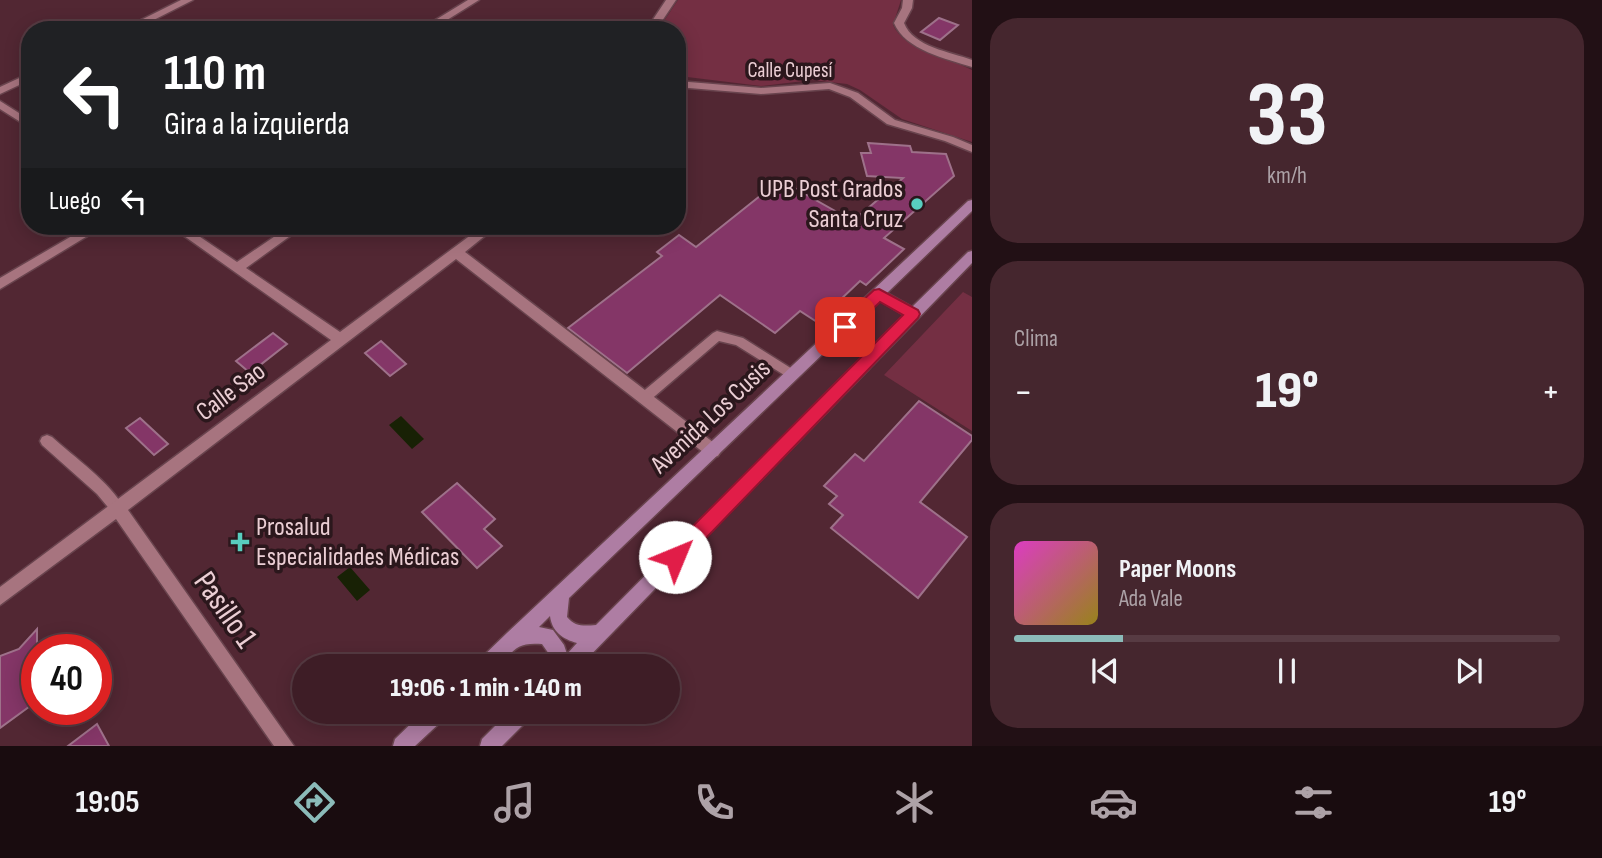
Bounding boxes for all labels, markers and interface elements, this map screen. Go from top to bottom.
text: 110 m [164,45,266,104]
icon: left [49,49,140,140]
street label: Calle Cupesí [748,58,833,83]
text: 33 [1246,62,1328,171]
text: Gira a la izquierda [164,105,350,144]
text: km/h [1267,162,1307,190]
place label: UPB Post Grados Santa Cruz [759,174,903,235]
icon: left [115,182,153,220]
text: Luego [49,186,101,217]
marker: UPB Post Grados Santa Cruz [909,196,925,212]
pin [815,297,875,357]
icon: arrive [826,308,864,346]
text: Clima [1014,325,1058,353]
street label: Avenida Los Cusis [644,354,777,481]
street label: Calle Sao [190,356,272,428]
text: 19° [1255,360,1319,423]
text: − [1014,370,1033,415]
text: + [1541,370,1560,415]
place label: Prosalud Especialidades Médicas [256,512,459,573]
position arrow [638,520,712,594]
marker: Prosalud Especialidades Médicas [230,532,250,552]
text: Paper Moons [1119,554,1236,585]
street label: Pasillo 1 [185,564,265,656]
text: Ada Vale [1119,585,1183,613]
speed limit sign: 40 [21,634,112,725]
icon: previous [1086,652,1124,690]
icon: pause [1268,652,1306,690]
icon: next [1450,652,1488,690]
text: 19:06 · 1 min · 140 m [390,673,582,704]
icon: directions [290,778,339,827]
icon: music [490,778,539,827]
icon: phone [690,778,739,827]
icon: climate [890,778,939,827]
icon: car [1089,778,1138,827]
icon: filters [1289,778,1338,827]
text: 19:05 [75,783,140,822]
text: 19° [1489,783,1527,822]

